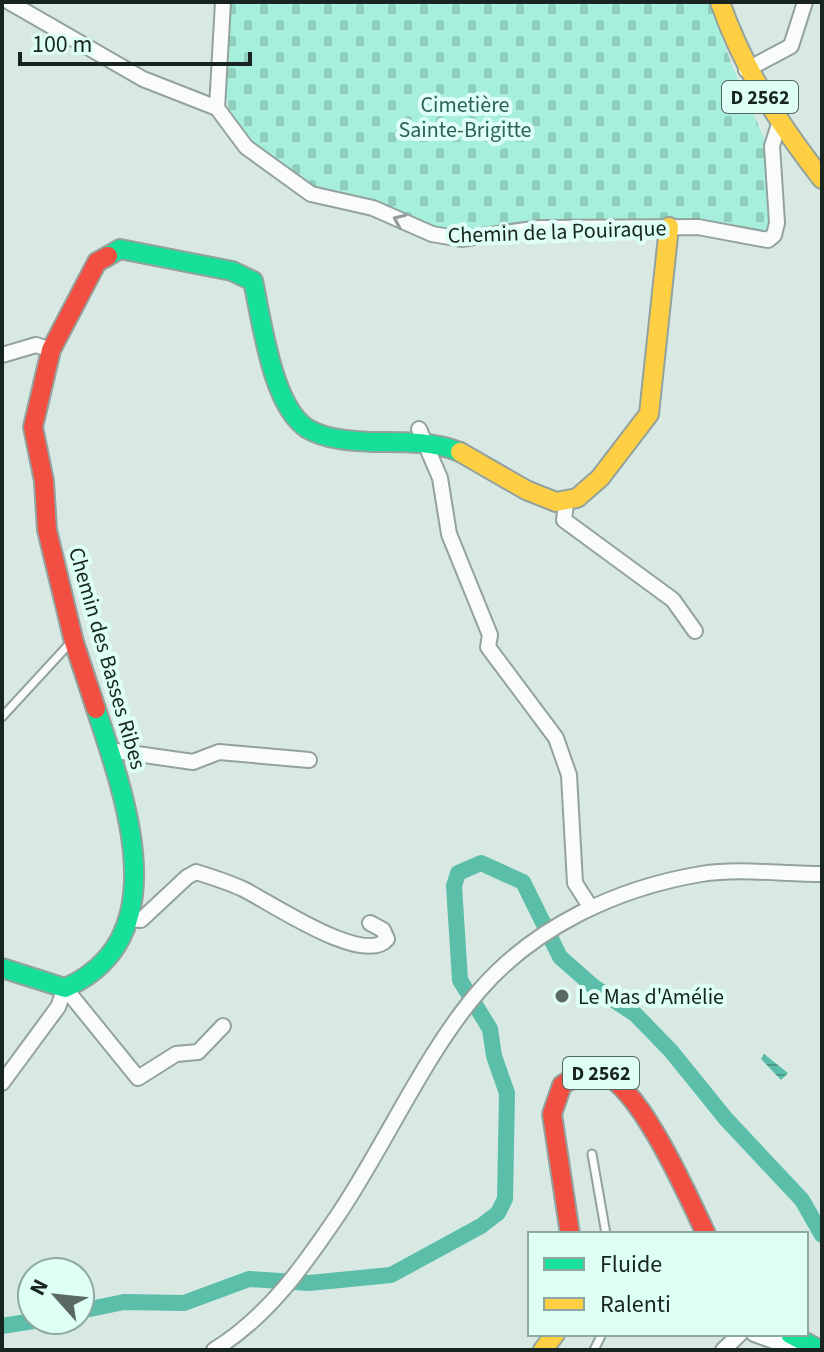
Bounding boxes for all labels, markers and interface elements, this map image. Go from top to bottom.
scale bar [20,16,250,66]
text: 100 m [32,27,92,62]
road number: D 2562 [722,81,798,113]
park label: Cimetière Sainte-Brigitte [399,89,532,146]
street label: Chemin de la Pouiraque [447,212,667,252]
one-way arrow [393,214,407,230]
street label: Chemin des Basses Ribes [60,544,154,773]
place label: Le Mas d'Amélie [578,981,724,1013]
marker: Le Mas d'Amélie [553,987,571,1005]
road number: D 2562 [563,1057,639,1089]
legend [528,1232,808,1336]
text: Fluide [600,1247,662,1282]
north arrow [16,1256,96,1336]
text: N [21,1274,57,1301]
text: Ralenti [600,1287,671,1322]

